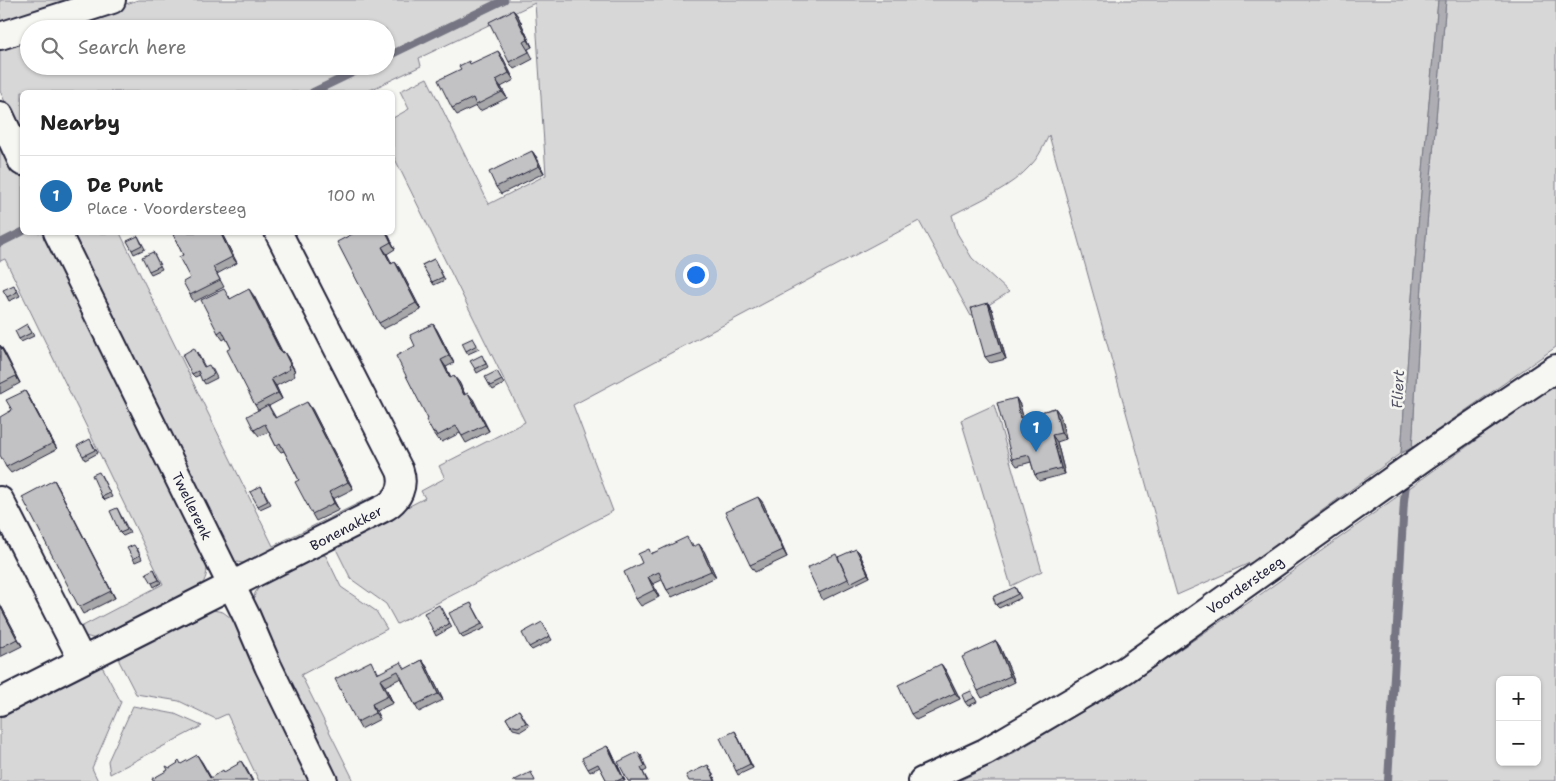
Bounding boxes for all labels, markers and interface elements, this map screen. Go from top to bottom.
search box [20,20,395,75]
icon: search [38,34,66,62]
text: Search here [78,35,187,60]
text: Nearby [40,109,120,137]
text: De Punt [87,173,163,198]
text: 1 [52,185,60,206]
text: 100 m [327,185,375,206]
text: Place · Voordersteeg [87,198,246,219]
your location [683,262,709,288]
water label: Fliert [1387,369,1409,409]
pin: 1 [1020,411,1052,452]
street label: Twellerenk [168,469,216,543]
street label: Bonenakker [307,501,386,555]
street label: Voordersteeg [1203,552,1287,618]
map controls [1496,676,1541,766]
button: + [1496,676,1541,721]
button: − [1496,721,1541,766]

